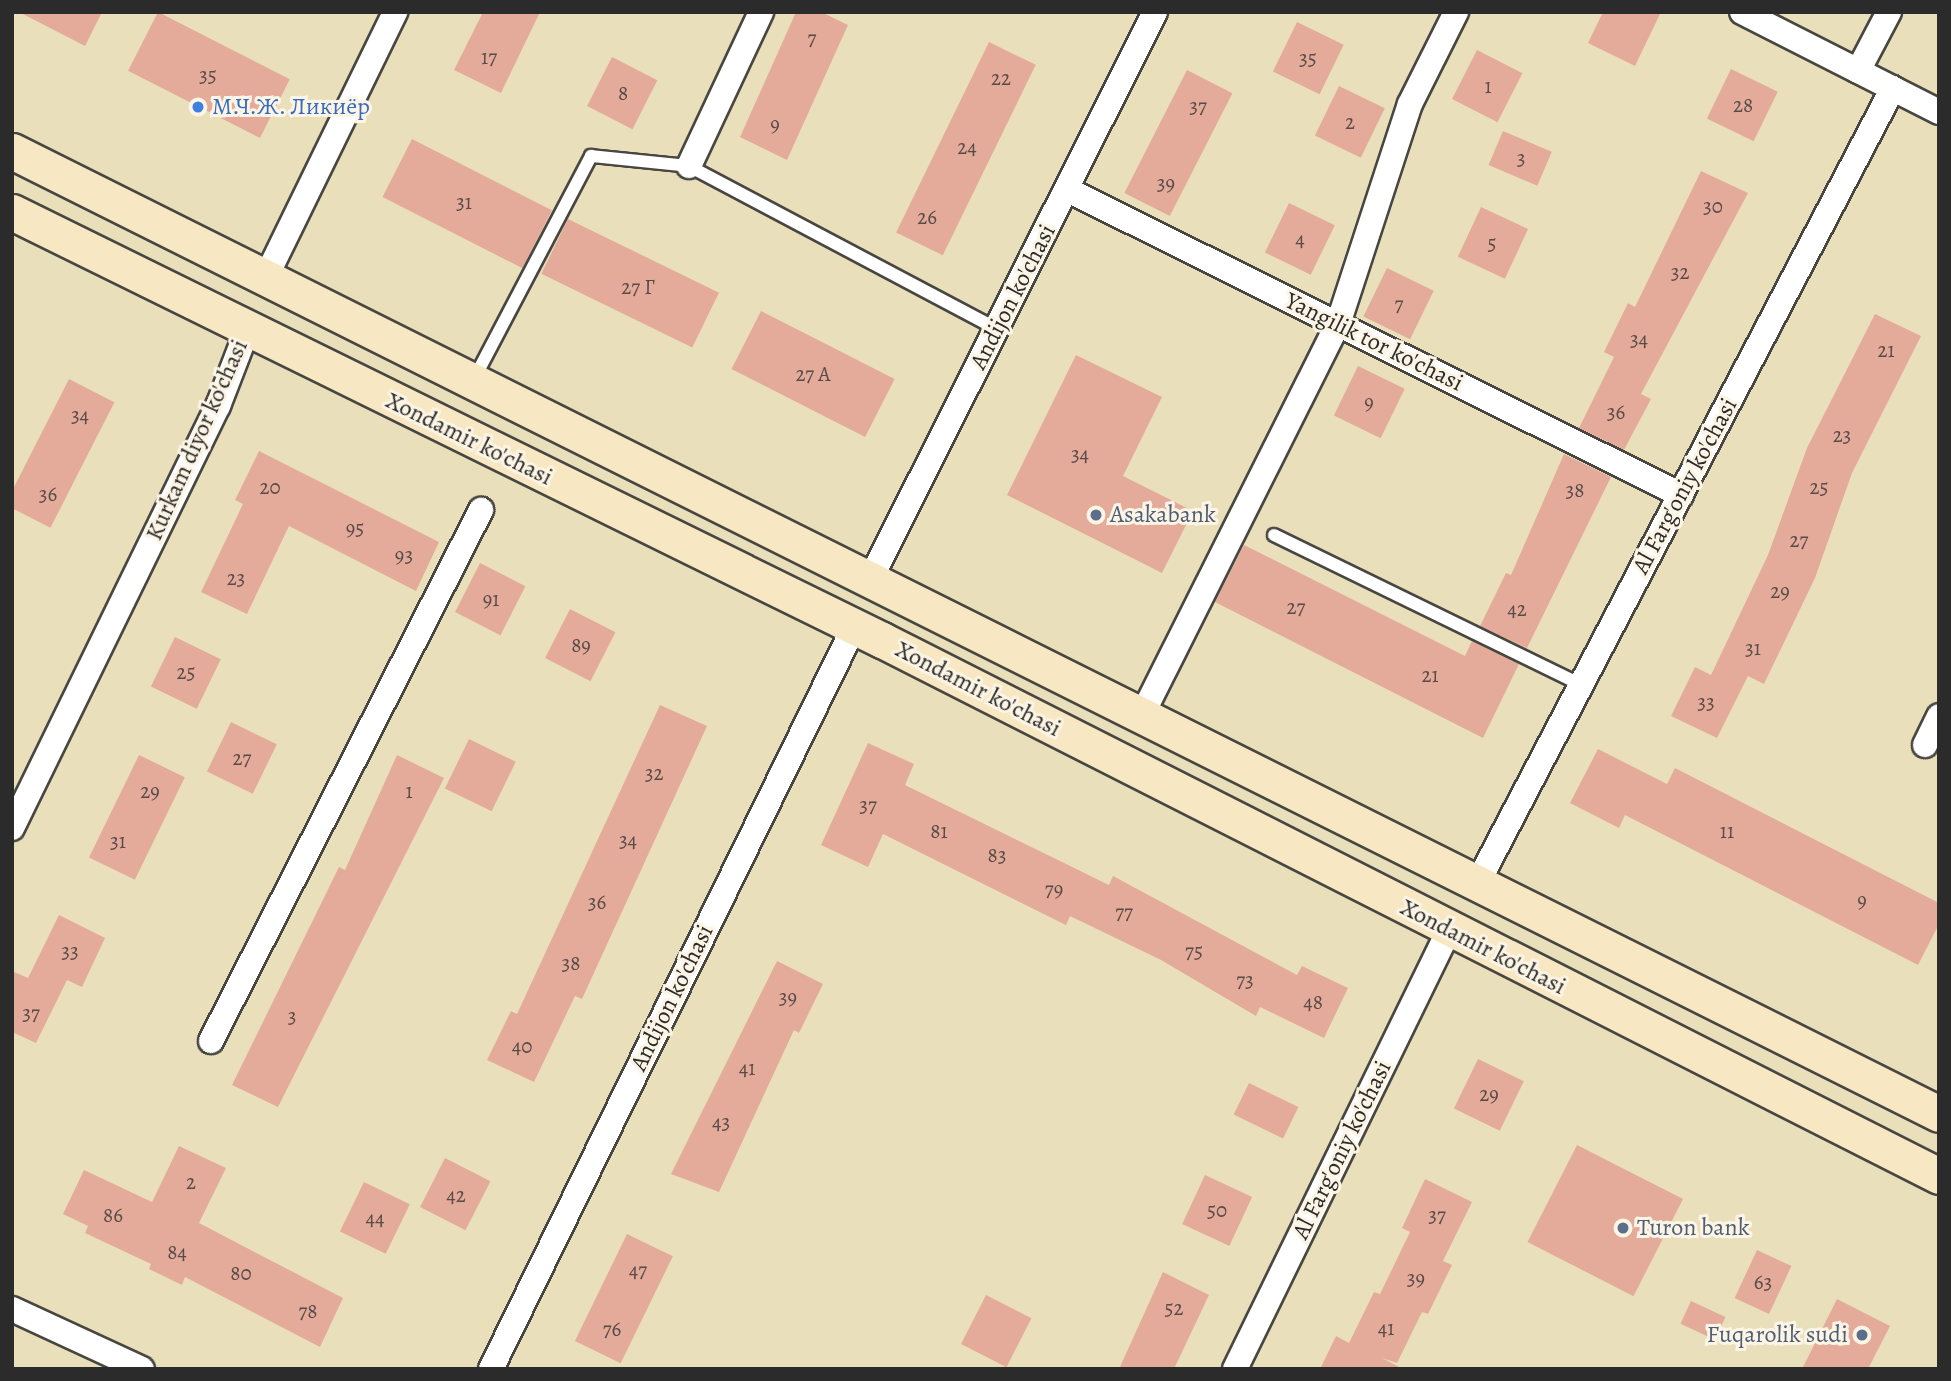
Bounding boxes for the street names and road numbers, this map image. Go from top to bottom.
street label: Andijon ko'chasi [964,220,1062,374]
street label: Yangilik tor ko'chasi [1280,286,1468,398]
street label: Kurkam diyor ko'chasi [140,335,254,545]
street label: Xondamir ko'chasi [381,386,557,492]
street label: Al Farg'oniy ko'chasi [1627,393,1743,579]
street label: Xondamir ko'chasi [891,635,1065,743]
street label: Xondamir ko'chasi [1396,893,1570,1001]
street label: Andijon ko'chasi [624,920,720,1076]
street label: Al Farg'oniy ko'chasi [1286,1056,1398,1244]

